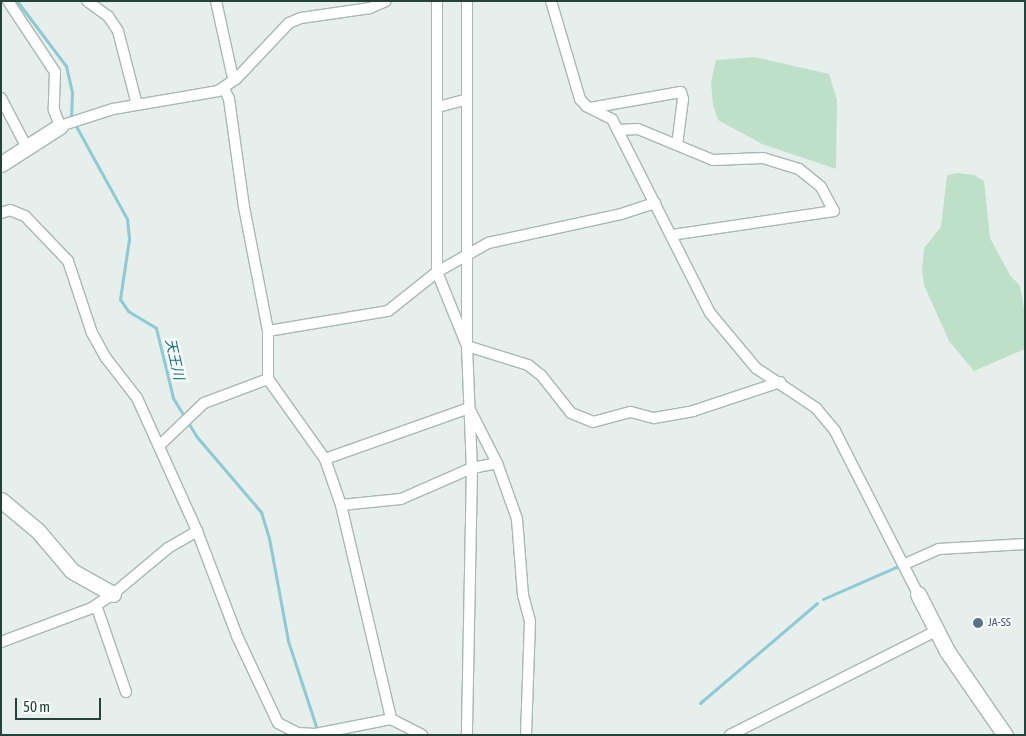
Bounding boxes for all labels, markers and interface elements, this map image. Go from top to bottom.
water label: 天王川 [162,337,188,381]
place label: JA-SS [988,616,1011,630]
marker: JA-SS [972,617,984,629]
scale bar [18,688,104,720]
text: 50 m [23,698,50,715]

